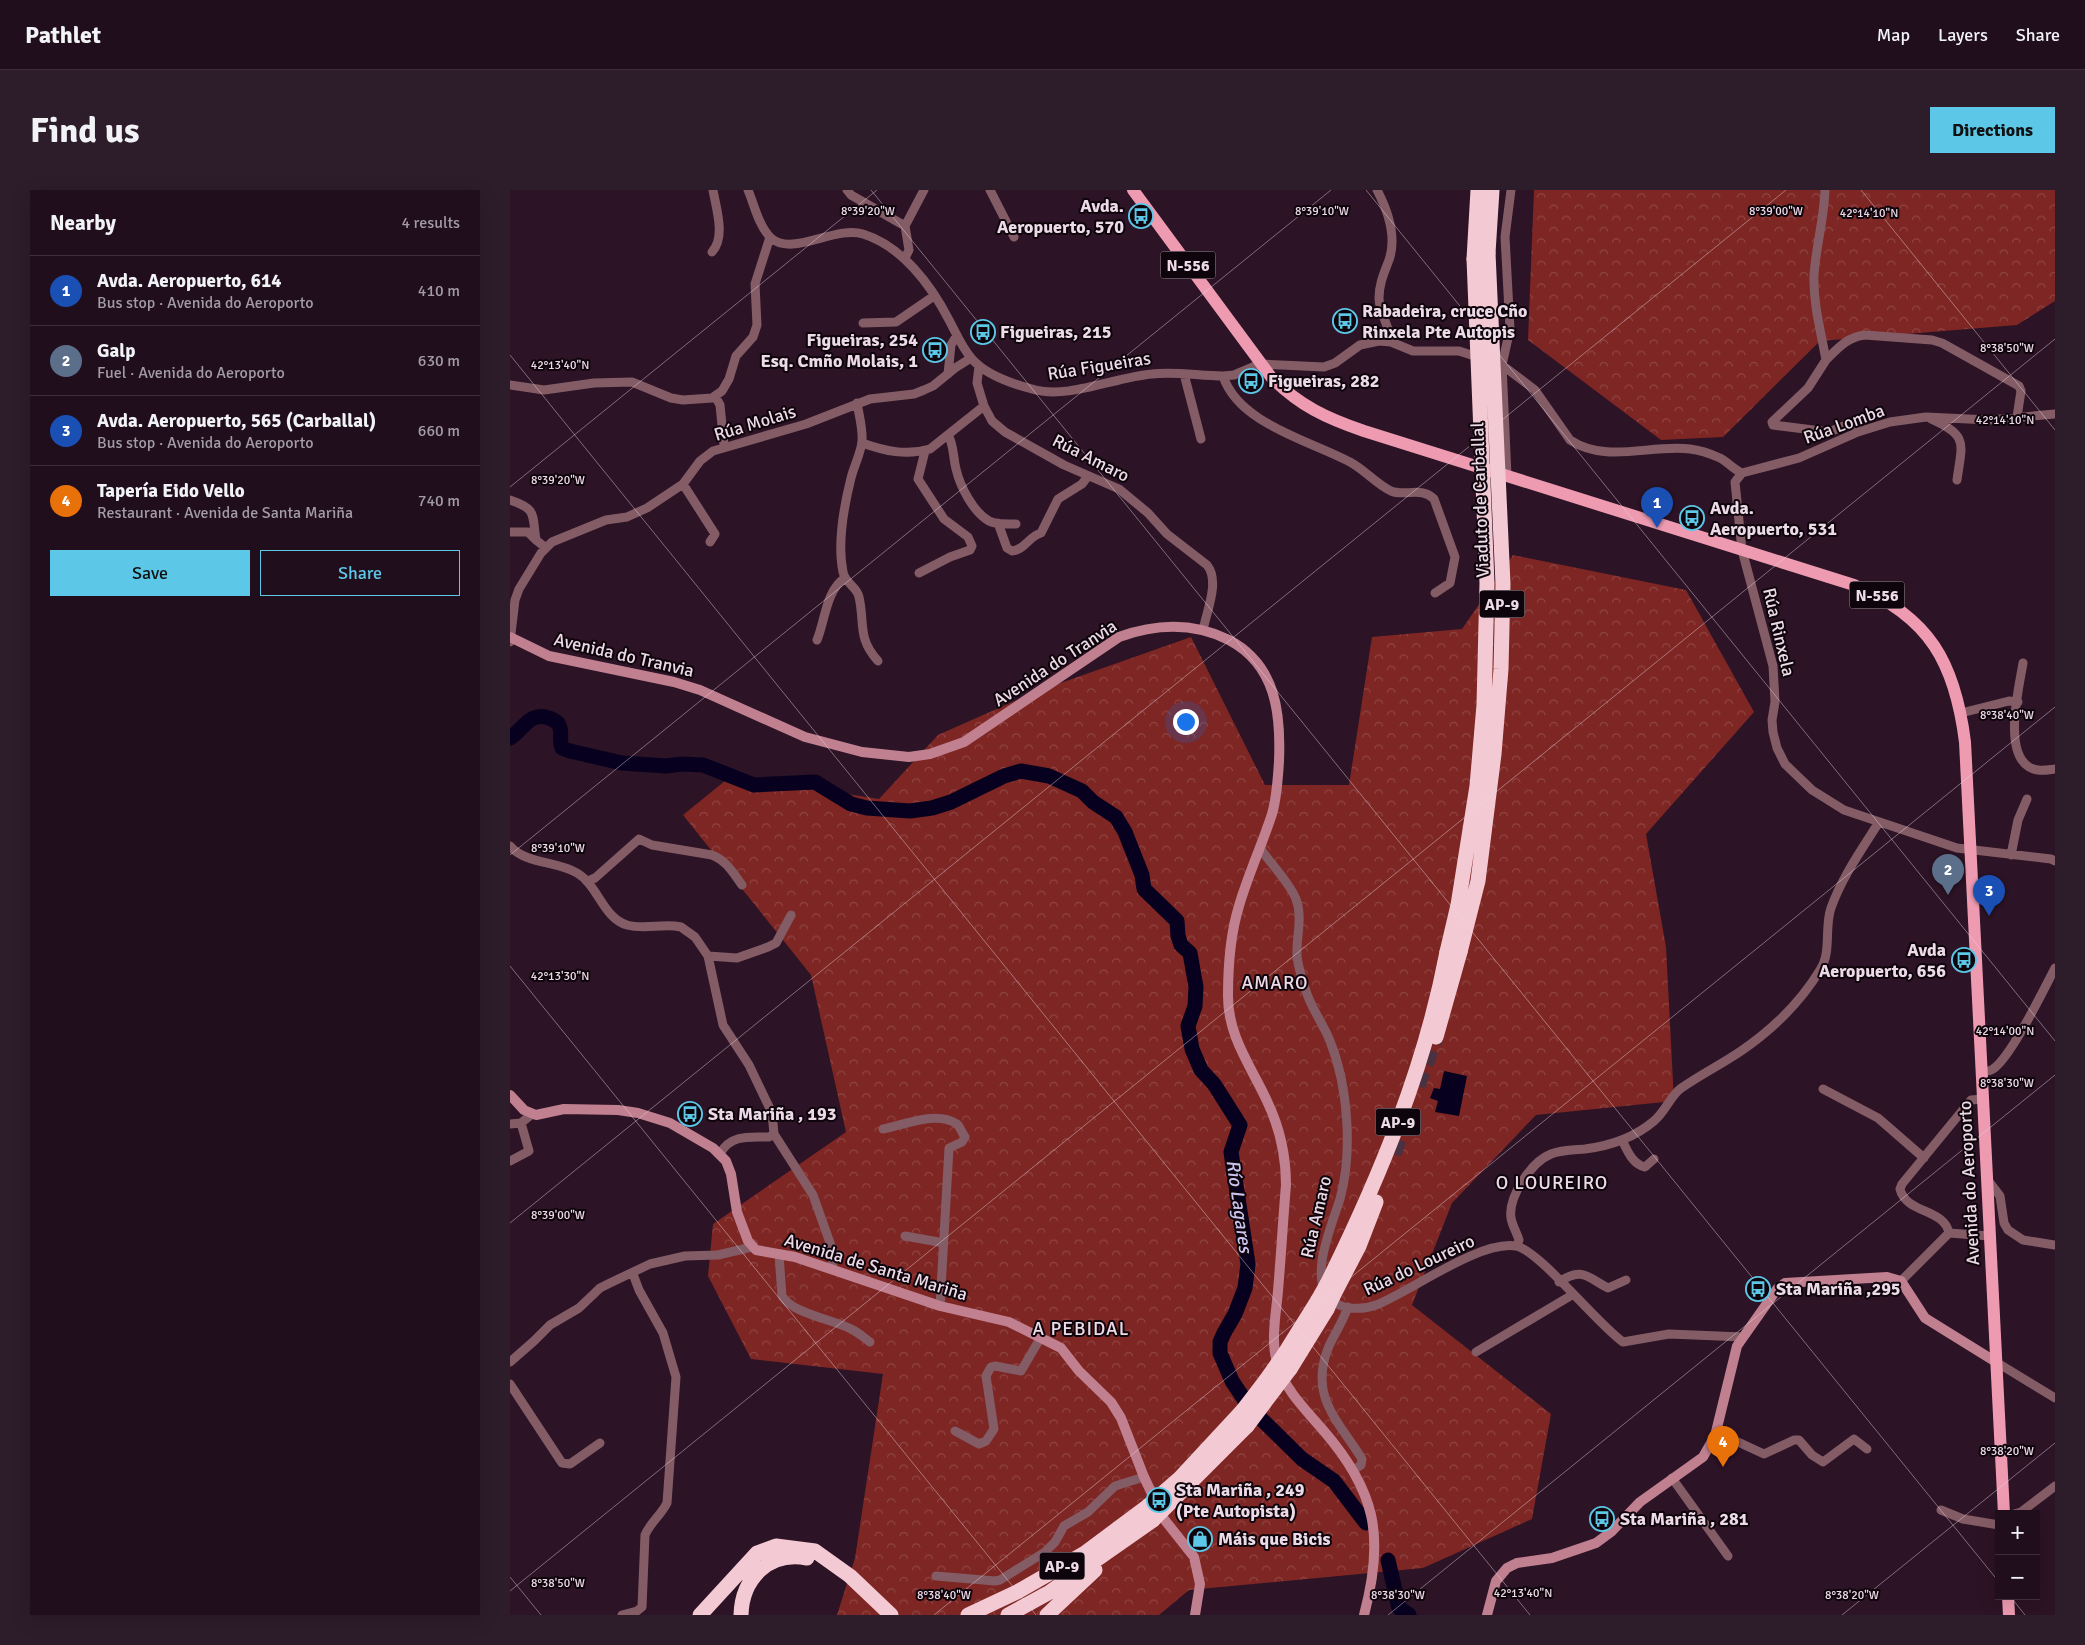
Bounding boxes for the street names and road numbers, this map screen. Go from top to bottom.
road number: N-556 [1160,252,1216,278]
street label: Rúa Figueiras [1046,347,1152,385]
street label: Rúa Lomba [1800,399,1888,449]
street label: Rúa Molais [711,400,799,446]
street label: Viaduto de Carballal [1466,422,1494,578]
street label: Rúa Amaro [1049,429,1133,487]
road number: N-556 [1850,582,1904,608]
street label: Rúa Rinxela [1758,586,1800,678]
road number: AP-9 [1480,590,1524,618]
street label: Avenida do Tranvia [989,615,1121,711]
street label: Avenida do Tranvia [552,628,696,682]
street label: Avenida do Aeroporto [1954,1100,1984,1266]
road number: AP-9 [1376,1109,1420,1136]
street label: Rúa Amaro [1296,1174,1336,1260]
street label: Avenida de Santa Mariña [782,1229,970,1305]
street label: Rúa do Loureiro [1360,1230,1478,1300]
road number: AP-9 [1040,1552,1084,1580]

